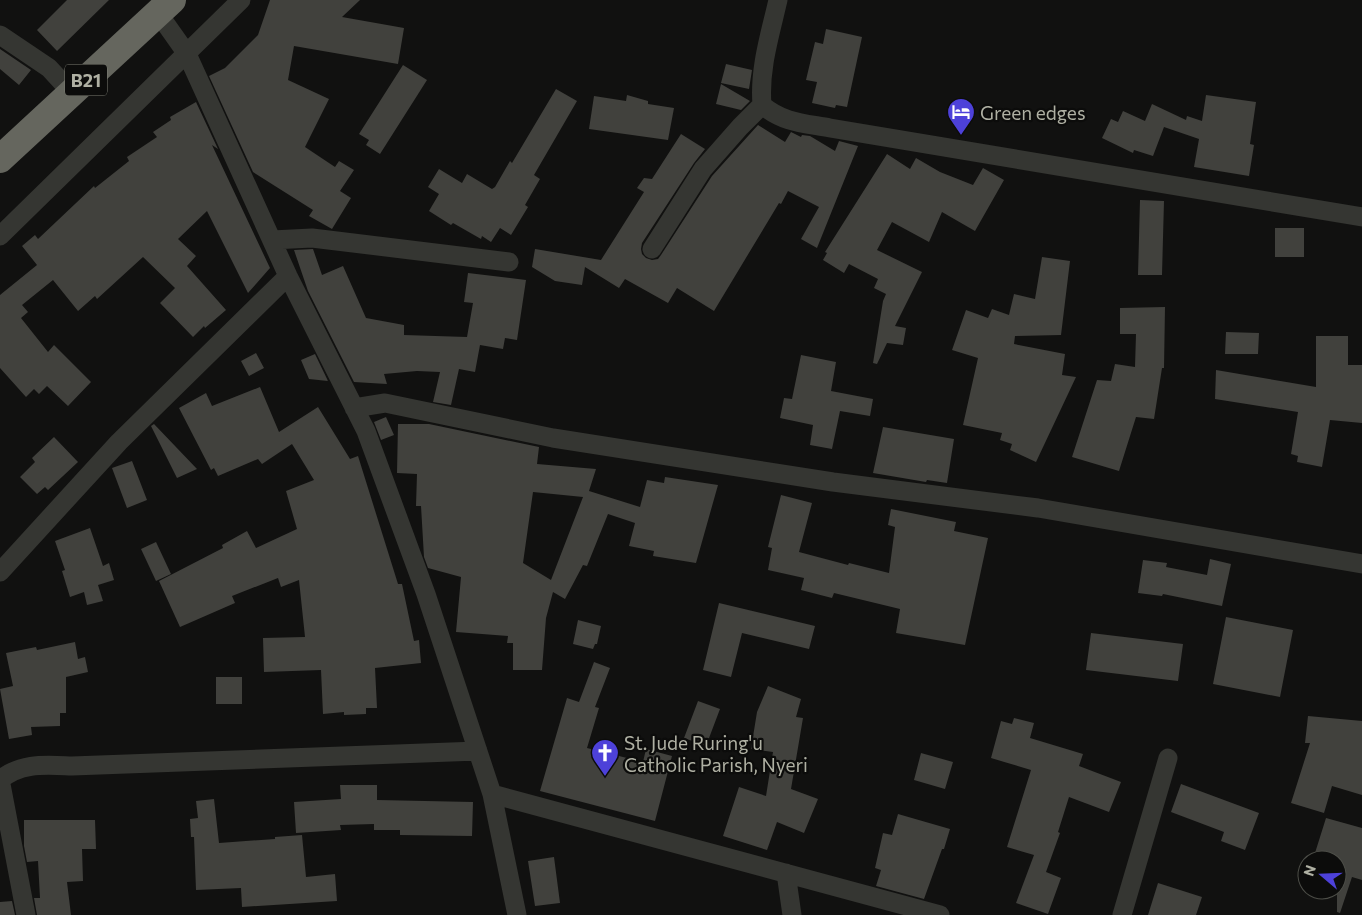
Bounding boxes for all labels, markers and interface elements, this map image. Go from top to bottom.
road number: B21 [65,64,107,96]
hotel icon: Green edges [946,97,976,136]
place label: Green edges [980,101,1086,124]
place label: St. Jude Ruring'u Catholic Parish, Nyeri [624,731,808,776]
church icon: St. Jude Ruring'u Catholic Parish, Nyeri [590,738,620,777]
north arrow [1297,850,1347,900]
text: N [1299,863,1319,878]

